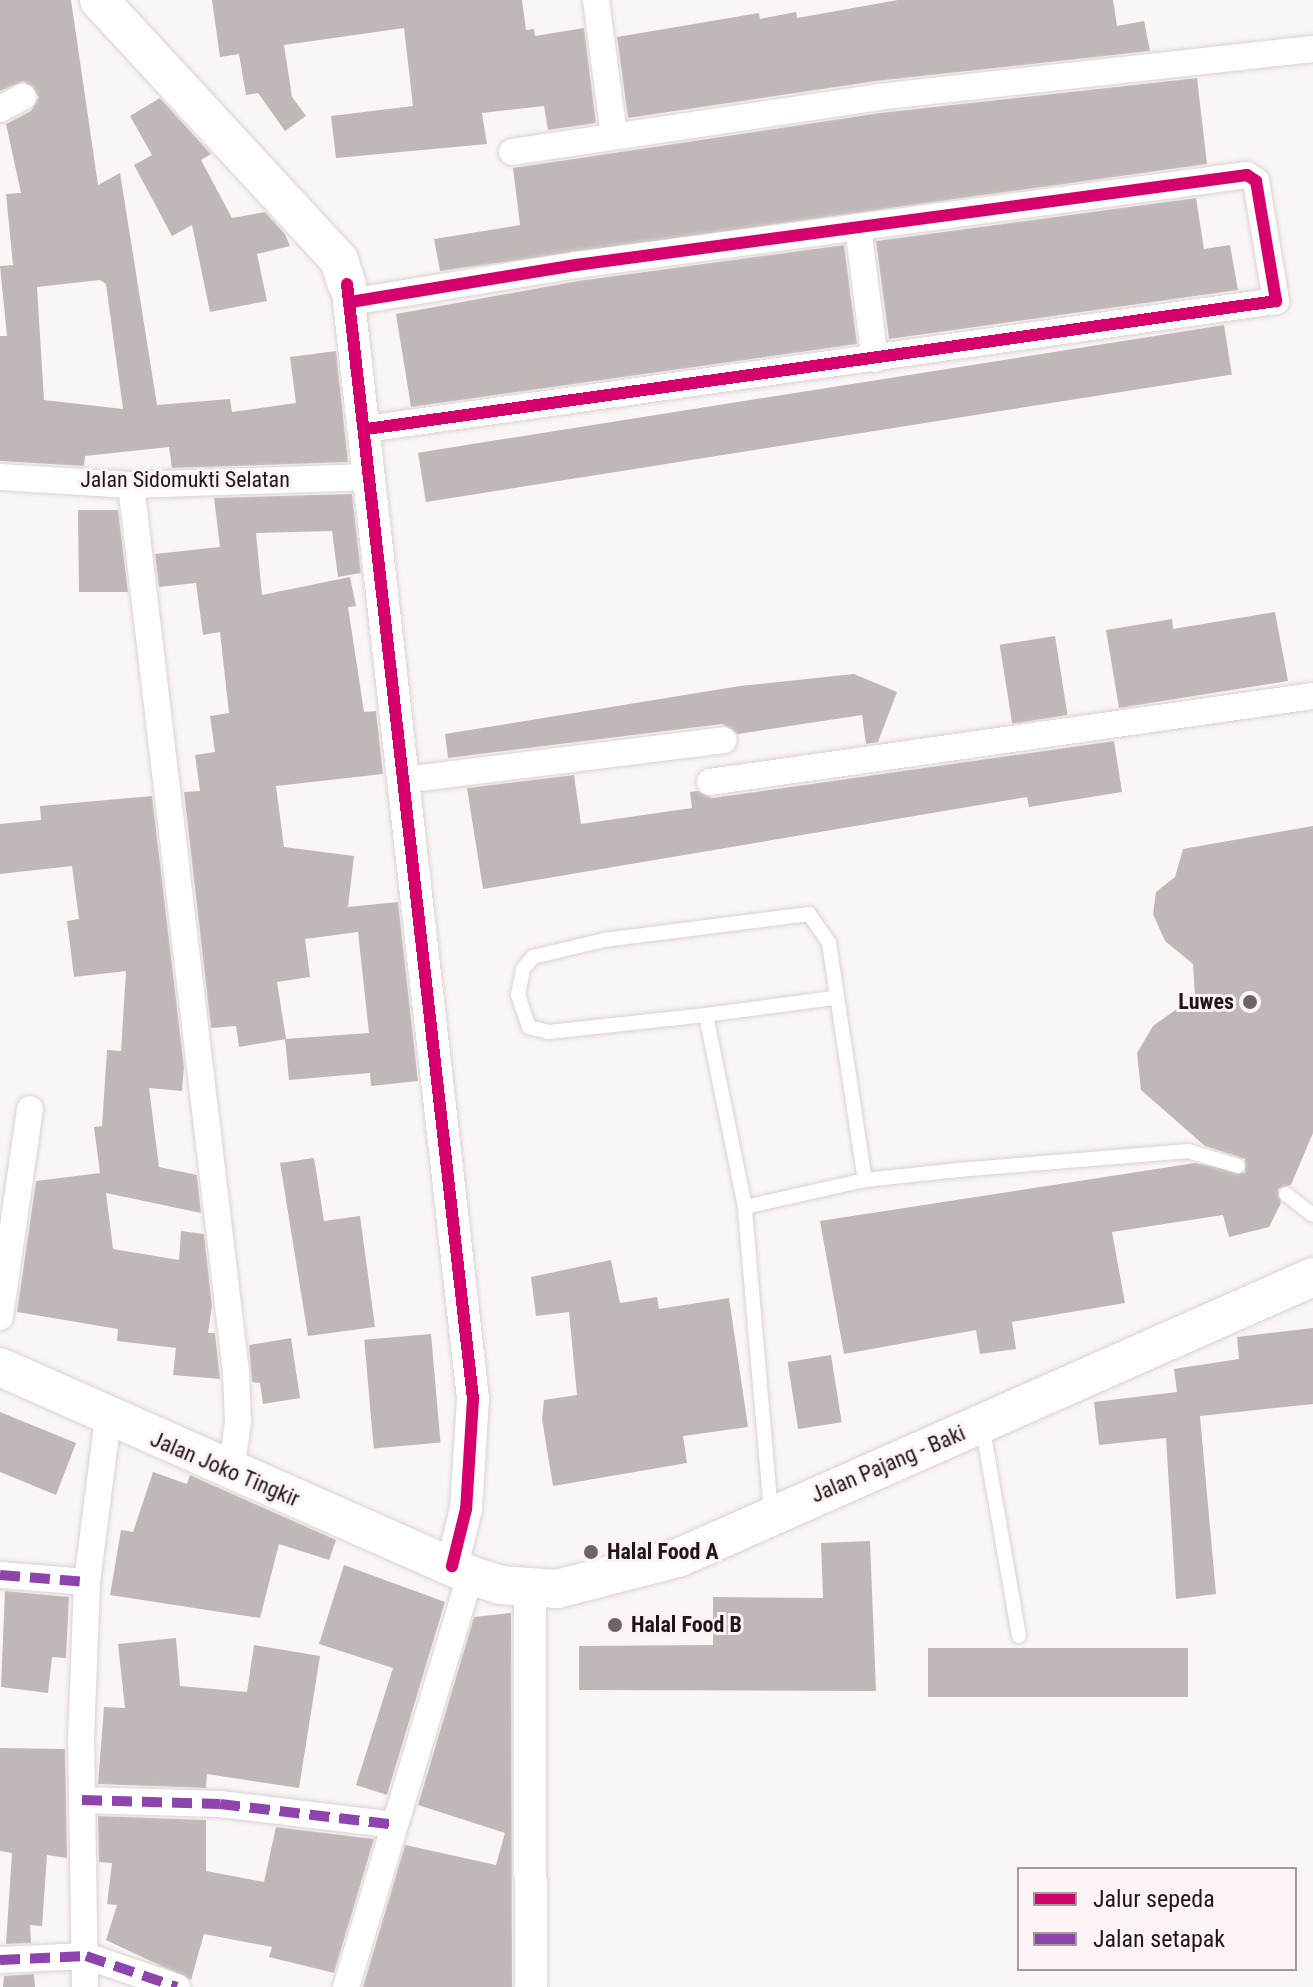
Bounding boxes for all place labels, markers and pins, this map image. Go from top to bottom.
place label: Luwes [1178,989,1234,1015]
marker: Luwes [1241,993,1259,1011]
place label: Halal Food A [607,1539,719,1565]
marker: Halal Food A [582,1543,600,1561]
place label: Halal Food B [631,1612,742,1638]
marker: Halal Food B [606,1616,624,1634]

